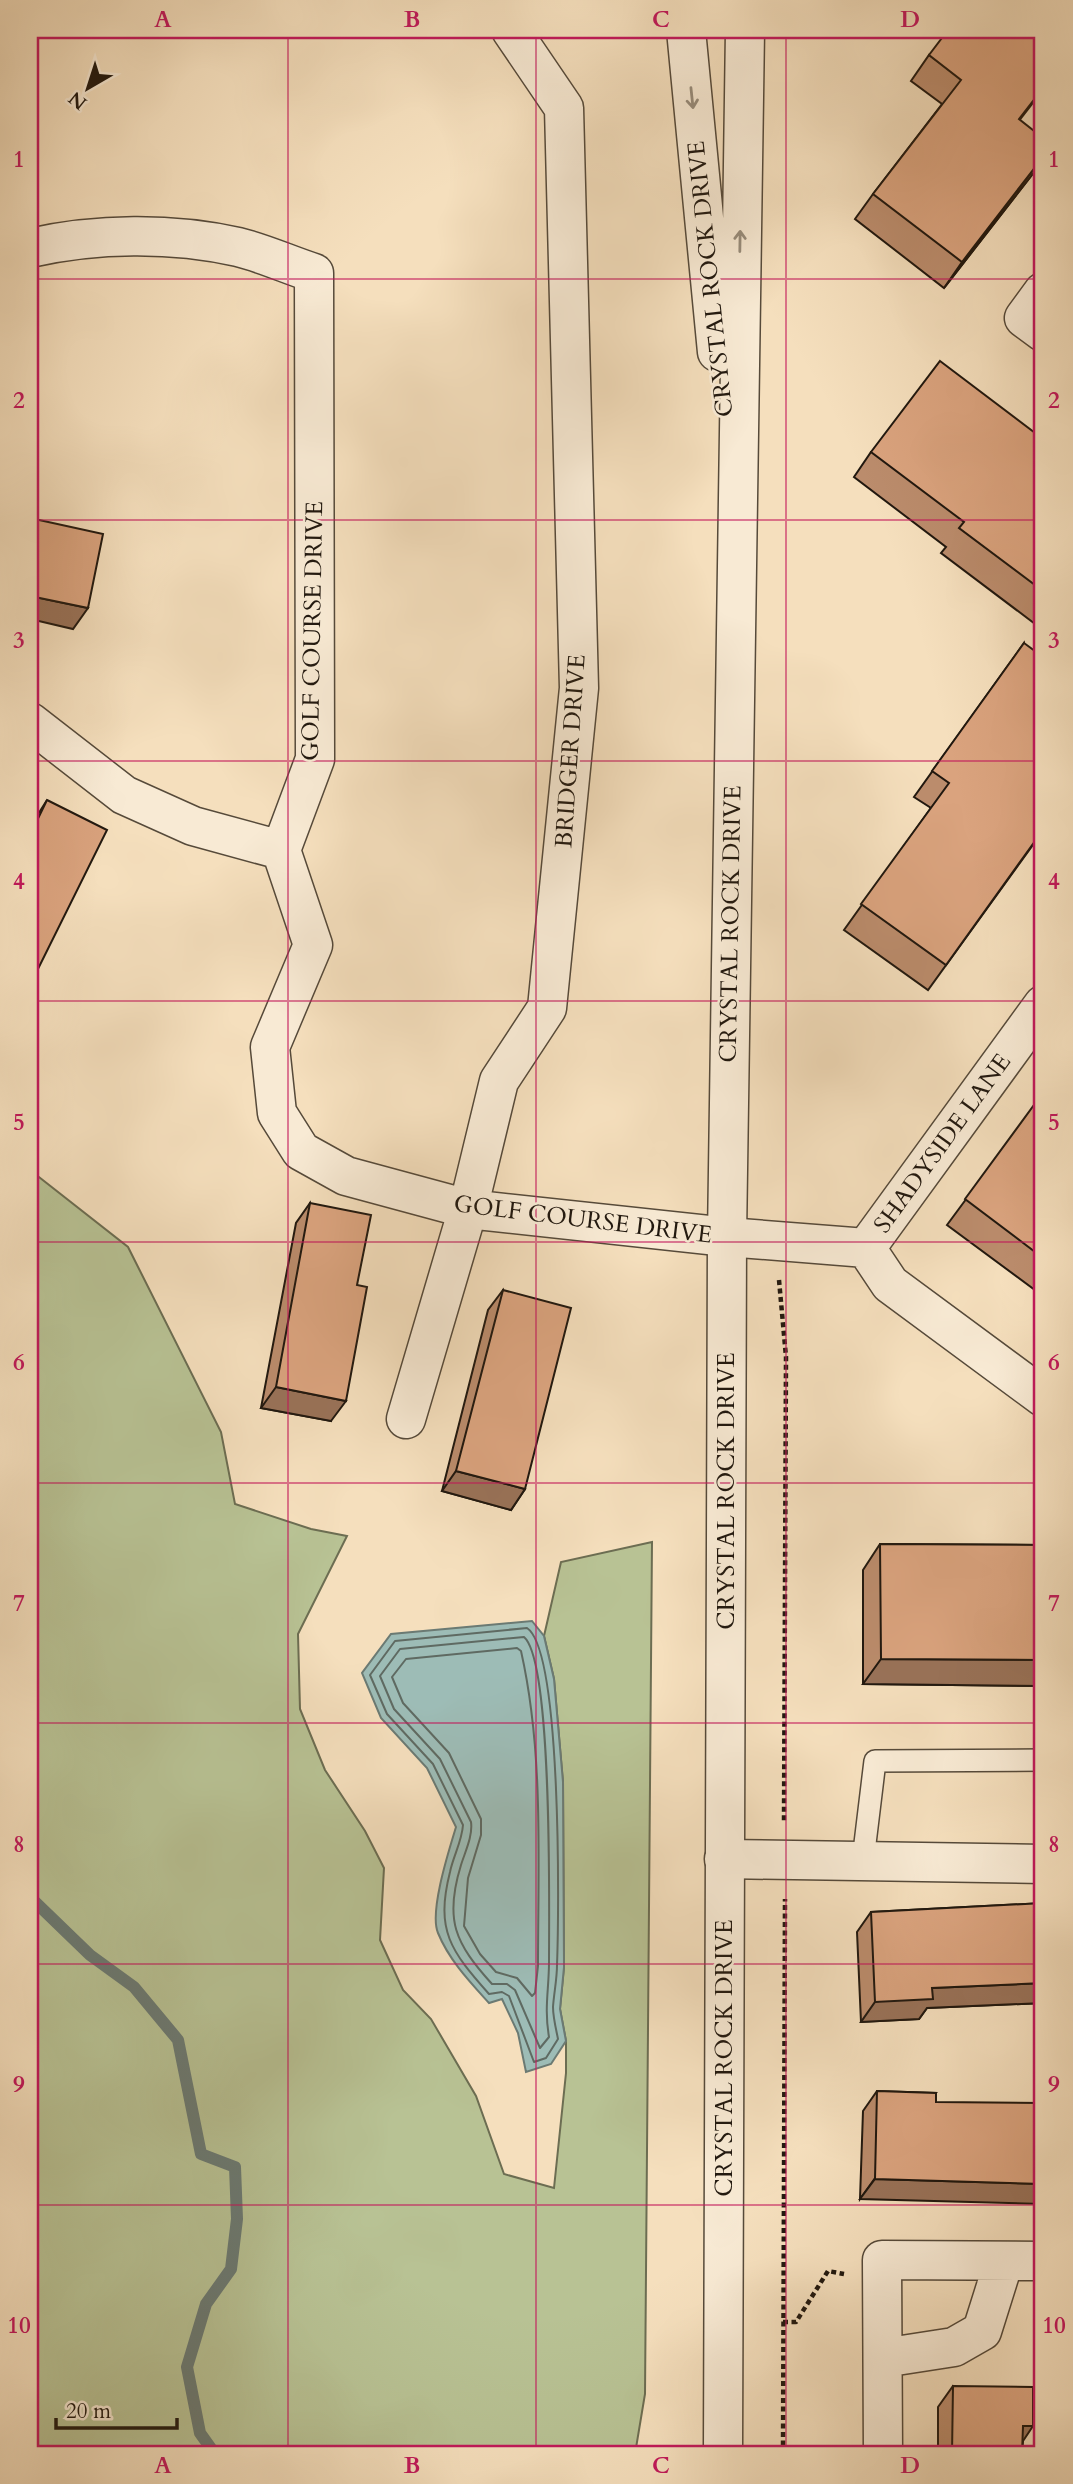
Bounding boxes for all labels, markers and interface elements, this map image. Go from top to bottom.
text: A [154,4,172,35]
text: B [404,4,420,35]
text: C [652,4,670,35]
text: D [900,4,920,35]
north arrow [52,52,122,122]
text: N [63,85,93,116]
one-way arrow [686,86,699,108]
street label: CRYSTAL ROCK DRIVE [680,139,741,419]
text: 1 [13,144,25,175]
text: 1 [1048,144,1060,175]
one-way arrow [734,230,747,253]
text: 2 [13,385,25,416]
text: 2 [1048,385,1060,416]
street label: GOLF COURSE DRIVE [294,501,331,761]
text: 3 [13,625,25,656]
text: 3 [1048,625,1060,656]
street label: BRIDGER DRIVE [547,653,594,849]
street label: CRYSTAL ROCK DRIVE [712,785,749,1063]
text: 4 [13,866,25,897]
text: 4 [1048,866,1060,897]
street label: SHADYSIDE LANE [866,1047,1019,1240]
text: 5 [13,1107,25,1138]
text: 5 [1048,1107,1060,1138]
street label: GOLF COURSE DRIVE [452,1187,714,1252]
text: 6 [13,1347,25,1378]
text: 6 [1048,1347,1060,1378]
street label: CRYSTAL ROCK DRIVE [710,1352,743,1630]
text: 7 [13,1588,25,1619]
text: 7 [1048,1588,1060,1619]
text: 8 [13,1829,25,1860]
text: 8 [1048,1829,1060,1860]
street label: CRYSTAL ROCK DRIVE [708,1919,741,2197]
text: 9 [13,2069,25,2100]
text: 9 [1048,2069,1060,2100]
text: 10 [7,2310,31,2341]
text: 10 [1042,2310,1066,2341]
scale bar [56,2386,177,2430]
text: 20 m [66,2397,111,2426]
text: A [154,2450,172,2481]
text: B [404,2450,420,2481]
text: C [652,2450,670,2481]
text: D [900,2450,920,2481]

